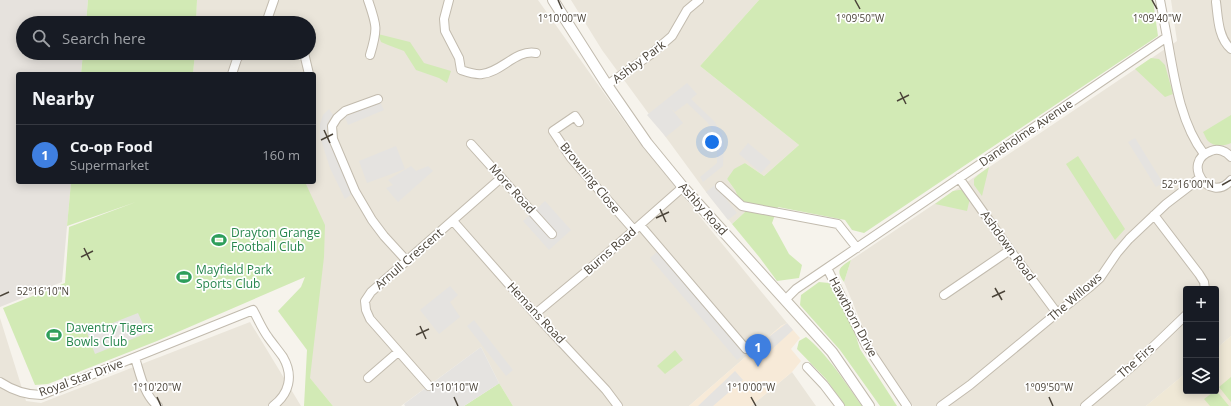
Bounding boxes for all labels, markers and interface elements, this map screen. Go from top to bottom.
text: 1°10'00"W [538,11,587,25]
text: 1°09'50"W [836,11,885,25]
text: 1°09'40"W [1133,11,1182,25]
search box [16,16,316,60]
icon: search [30,27,52,49]
text: Search here [62,28,146,48]
street label: Ashby Park [609,36,669,87]
text: Nearby [32,87,94,110]
street label: Daneholme Avenue [975,95,1076,170]
your location [702,132,722,152]
text: Co-op Food [70,136,153,156]
street label: Browning Close [556,139,624,217]
text: 1 [41,146,49,164]
text: 160 m [262,146,300,164]
text: Supermarket [70,156,149,174]
street label: More Road [486,160,539,217]
text: 52°16'00"N [1162,177,1214,191]
street label: Ashby Road [675,179,732,239]
street label: Ashdown Road [977,207,1040,285]
street label: Burns Road [580,223,640,278]
place label: Drayton Grange Football Club [231,224,320,255]
street label: Arnull Crescent [371,224,446,293]
sports icon: Drayton Grange Football Club [210,231,228,249]
place label: Mayfield Park Sports Club [196,261,273,292]
sports icon: Mayfield Park Sports Club [175,268,193,286]
street label: The Willows [1044,268,1105,325]
street label: Hawthorn Drive [825,274,882,360]
street label: Hemans Road [503,278,569,347]
text: 52°16'10"N [17,284,69,298]
map controls [1183,286,1219,394]
button: + [1183,286,1219,322]
place label: Daventry Tigers Bowls Club [66,319,154,350]
button: − [1183,322,1219,358]
sports icon: Daventry Tigers Bowls Club [45,326,63,344]
pin: 1 [745,334,771,367]
street label: The Firs [1114,340,1158,382]
street label: Royal Star Drive [36,354,126,401]
button: layers [1183,358,1219,394]
text: 1°10'20"W [133,380,182,394]
text: 1°10'10"W [430,380,479,394]
text: 1°10'00"W [727,380,776,394]
text: 1°09'50"W [1025,380,1074,394]

